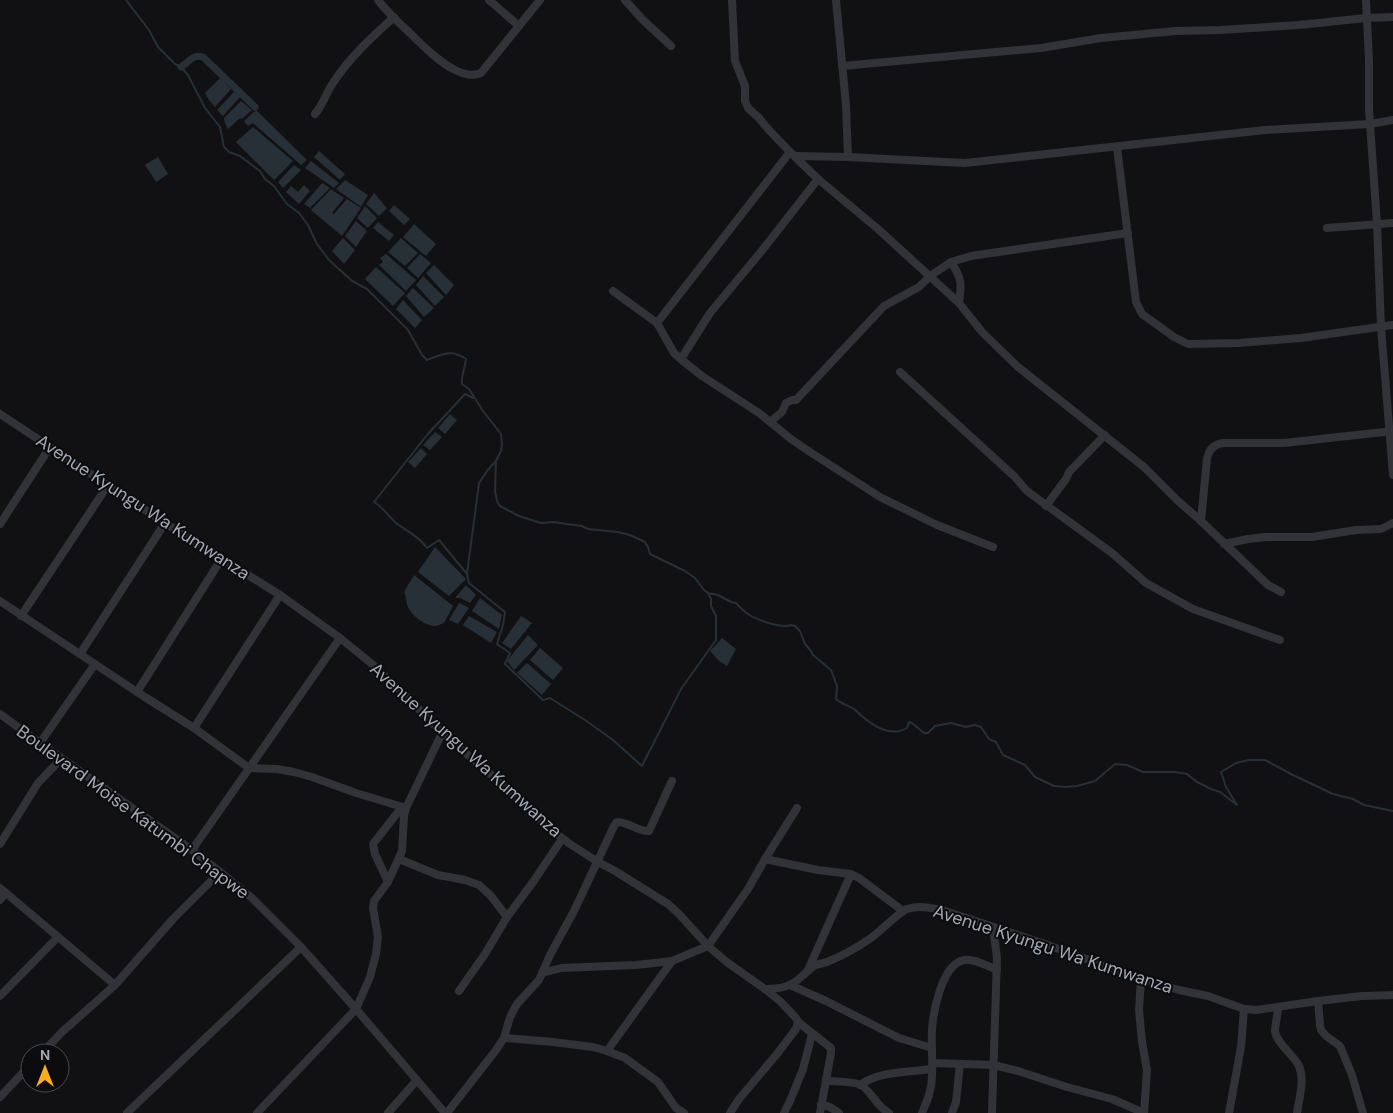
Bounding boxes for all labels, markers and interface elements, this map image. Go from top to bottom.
street label: Avenue Kyungu Wa Kumwanza [31,429,255,585]
street label: Avenue Kyungu Wa Kumwanza [365,657,567,843]
street label: Boulevard Moise Katumbi Chapwe [12,719,254,905]
street label: Avenue Kyungu Wa Kumwanza [930,899,1176,999]
north arrow [20,1043,70,1093]
text: N [40,1046,50,1064]

